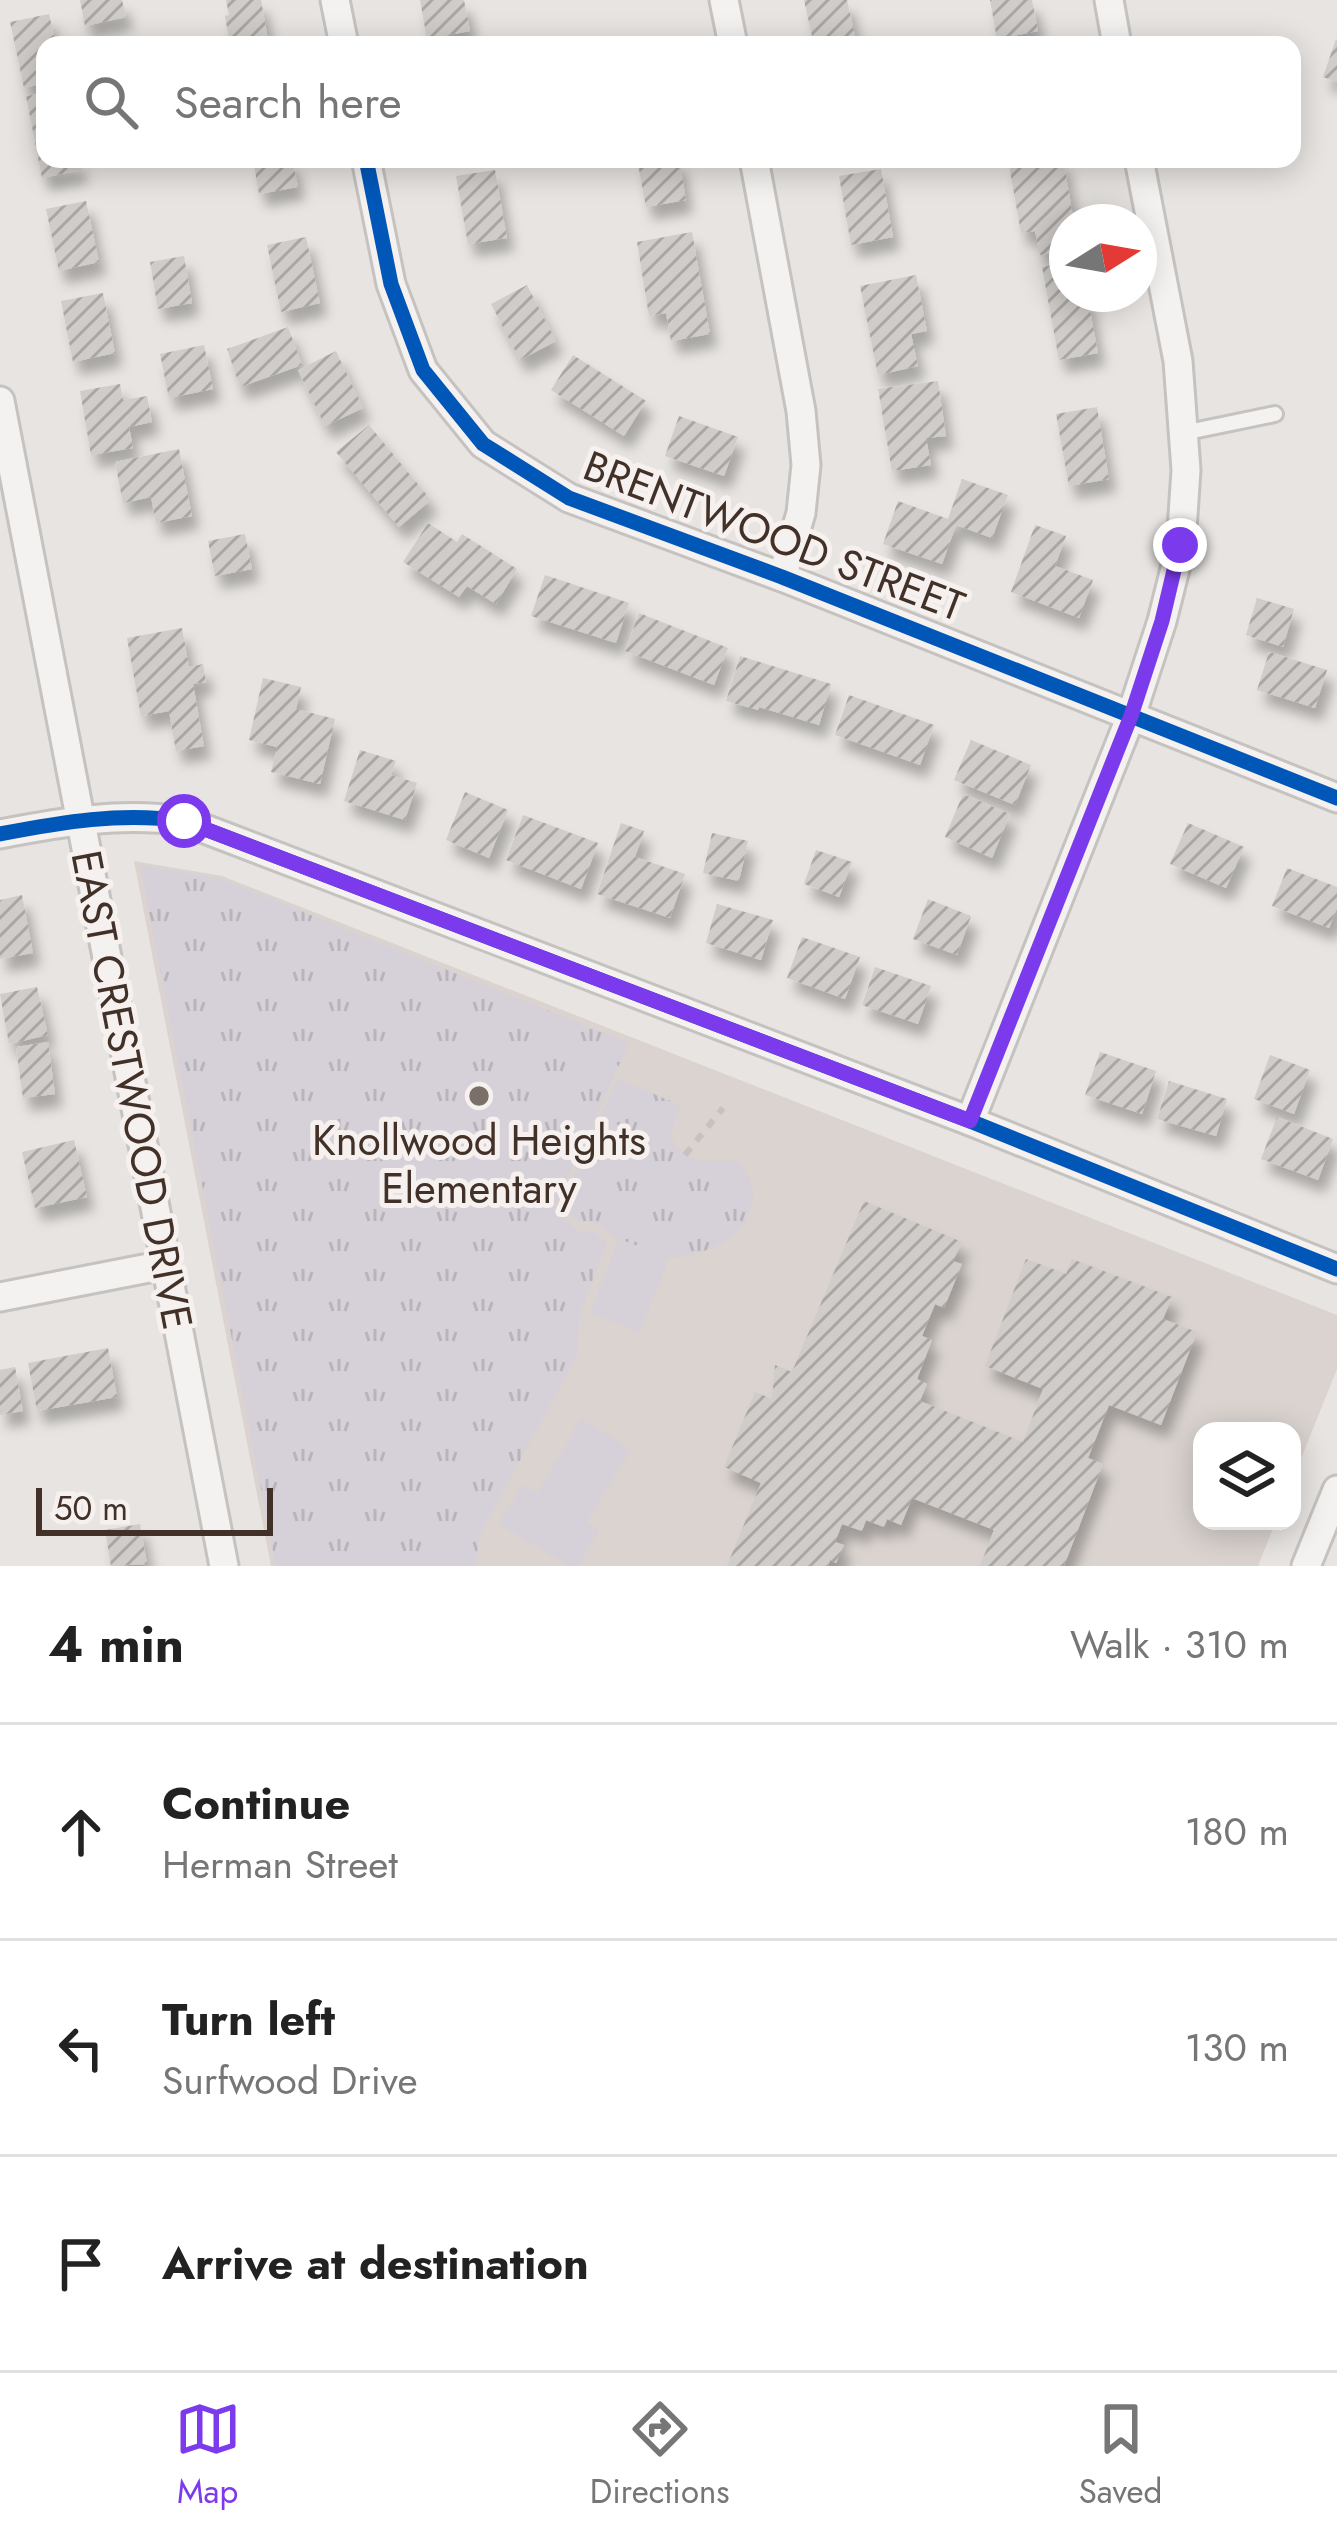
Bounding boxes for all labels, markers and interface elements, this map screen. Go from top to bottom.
search box [36,36,1301,168]
icon: search [78,69,144,135]
text: Search here [174,70,402,135]
north arrow [1049,204,1157,312]
street label: BRENTWOOD STREET [575,435,974,637]
route end [1153,518,1207,572]
route start [157,794,211,848]
street label: EAST CRESTWOOD DRIVE [56,845,208,1335]
marker: Knollwood Heights Elementary [466,1083,492,1109]
place label: Knollwood Heights Elementary [312,1110,646,1219]
map controls [1193,1422,1301,1530]
button: layers [1193,1422,1301,1530]
scale bar [36,1482,273,1535]
text: 50 m [54,1485,128,1532]
text: 4 min [48,1607,184,1681]
text: Walk · 310 m [1070,1616,1289,1673]
text: Continue [162,1771,350,1836]
icon: ahead [48,1799,114,1865]
text: 180 m [1185,1803,1289,1860]
text: Herman Street [162,1836,398,1893]
text: Turn left [162,1987,335,2052]
icon: left [48,2015,114,2081]
text: 130 m [1185,2019,1289,2076]
text: Surfwood Drive [162,2052,418,2109]
icon: arrive [48,2231,114,2297]
text: Arrive at destination [162,2231,589,2296]
tab: Map [175,2396,241,2515]
tab: Directions [590,2396,730,2515]
tab: Saved [1079,2396,1162,2515]

